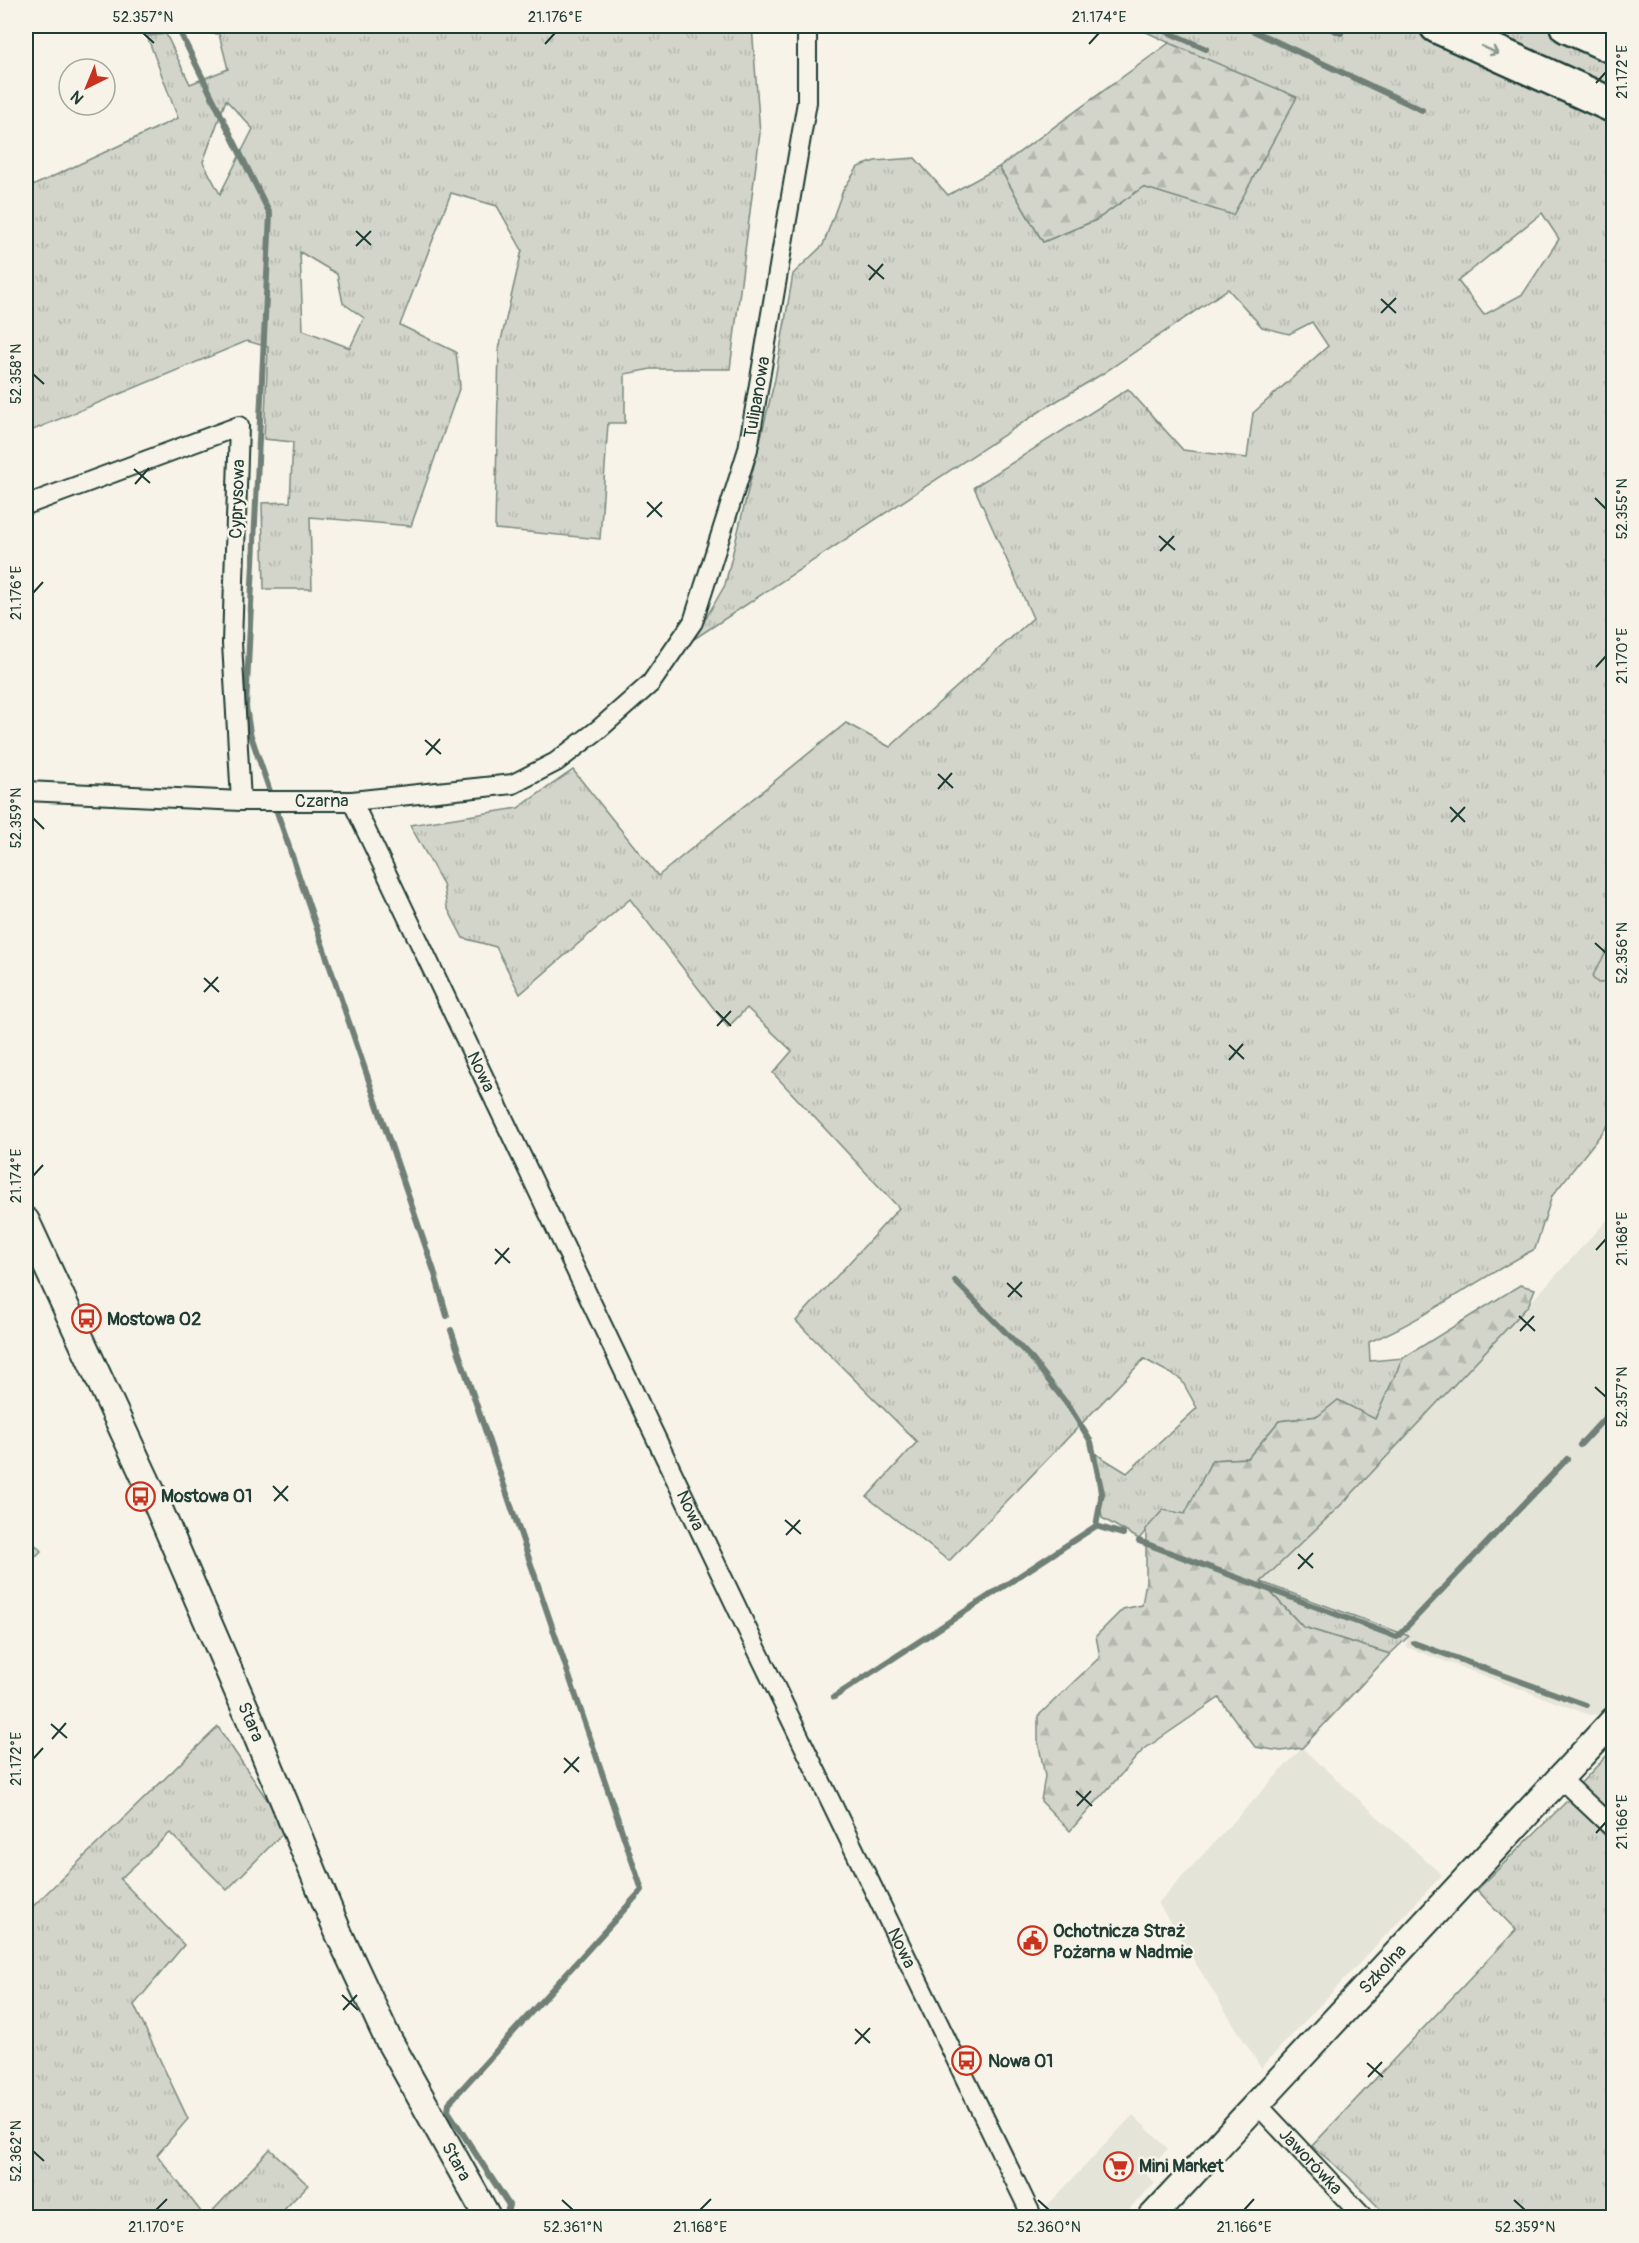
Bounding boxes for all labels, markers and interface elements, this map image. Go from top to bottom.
text: 52.357°N [113,8,173,27]
text: 21.176°E [528,8,582,27]
text: 21.174°E [1072,8,1126,27]
one-way arrow [1480,44,1498,56]
text: 21.172°E [1613,45,1632,99]
north arrow [57,57,117,117]
text: N [67,86,88,108]
text: 52.358°N [7,344,26,404]
street label: Tulipanowa [739,355,776,440]
street label: Cyprysowa [225,459,250,539]
text: 52.355°N [1613,478,1632,540]
text: 21.176°E [7,566,26,620]
text: 21.170°E [1613,628,1632,684]
text: 52.359°N [7,788,26,848]
street label: Czarna [295,790,349,813]
text: 52.356°N [1613,922,1632,984]
street label: Nowa [461,1048,500,1096]
text: 21.174°E [7,1149,26,1203]
text: 21.168°E [1613,1212,1632,1266]
bus stop icon: Mostowa 02 [70,1303,102,1335]
place label: Mostowa 02 [107,1308,201,1331]
text: 52.357°N [1613,1367,1632,1427]
bus stop icon: Mostowa 01 [124,1480,156,1512]
place label: Mostowa 01 [161,1485,252,1508]
street label: Nowa [671,1487,709,1535]
street label: Stara [232,1699,269,1745]
text: 21.172°E [7,1732,26,1786]
text: 21.166°E [1613,1794,1632,1850]
place label: Ochotnicza Straż Pożarna w Nadmie [1053,1920,1194,1964]
street label: Nowa [882,1924,921,1972]
public building icon: Ochotnicza Straż Pożarna w Nadmie [1016,1925,1048,1957]
street label: Szkolna [1354,1940,1412,1999]
bus stop icon: Nowa 01 [951,2045,983,2077]
place label: Nowa 01 [988,2050,1053,2073]
text: 52.362°N [7,2120,26,2182]
street label: Jaworówka [1274,2123,1347,2200]
street label: Stara [436,2138,476,2185]
supermarket icon: Mini Market [1102,2150,1134,2182]
place label: Mini Market [1139,2155,1224,2178]
text: 21.170°E [128,2218,184,2237]
text: 52.361°N [543,2218,603,2237]
text: 21.168°E [673,2218,727,2237]
text: 52.360°N [1017,2218,1081,2237]
text: 21.166°E [1216,2218,1272,2237]
text: 52.359°N [1495,2218,1555,2237]

